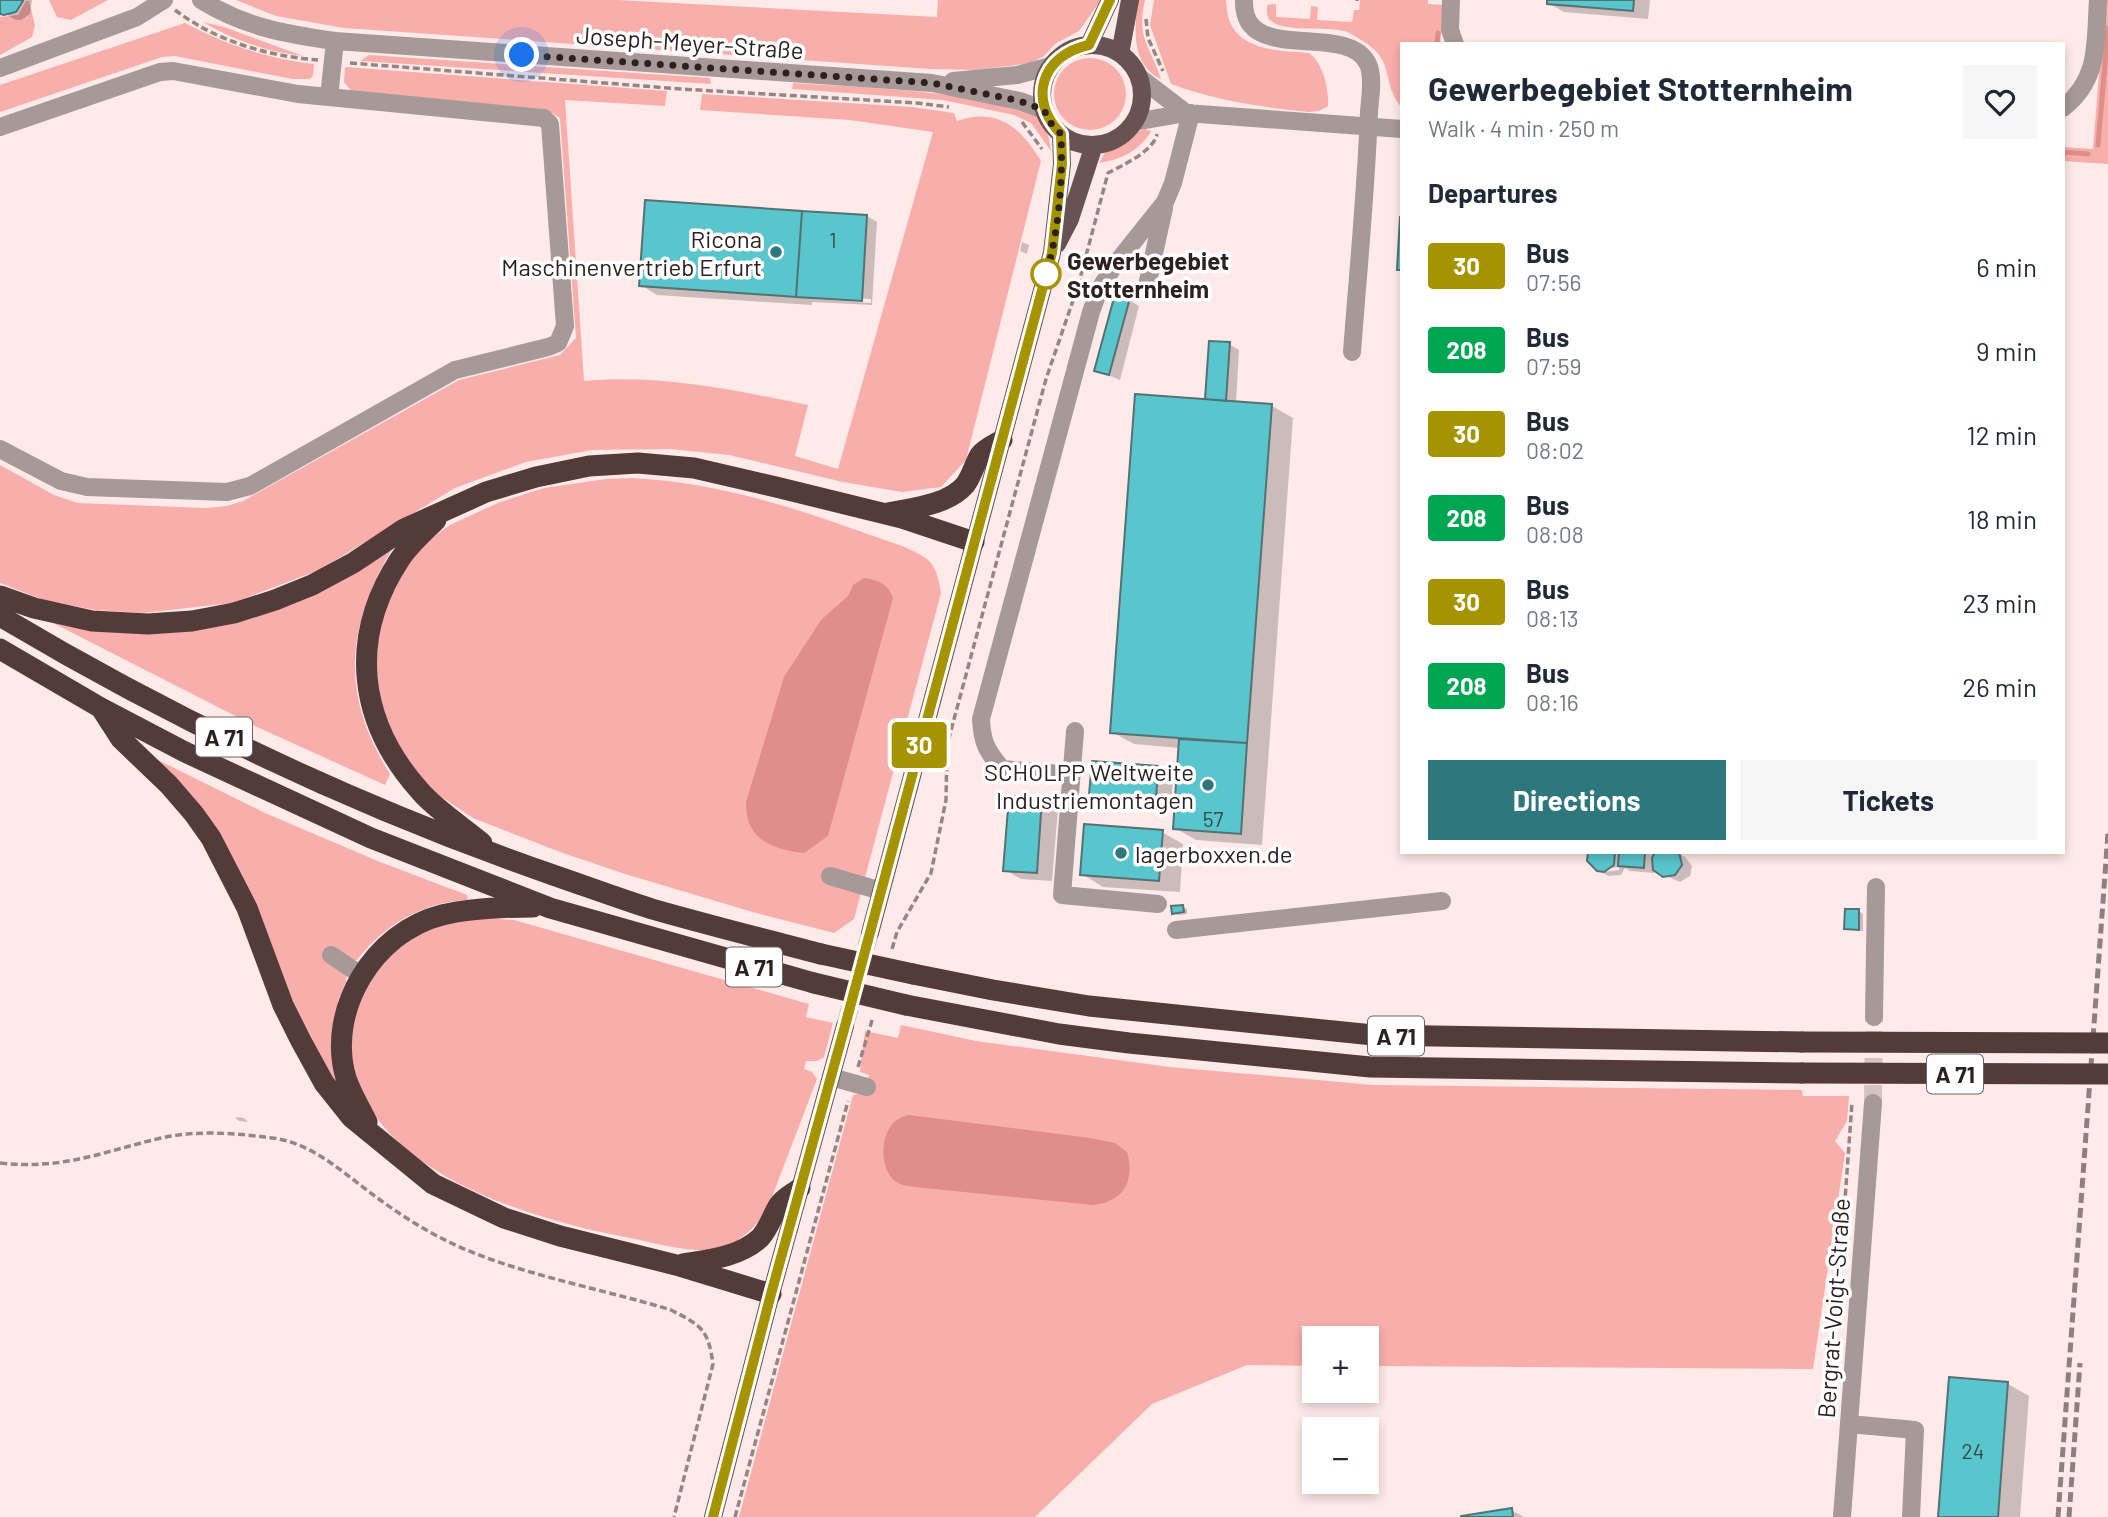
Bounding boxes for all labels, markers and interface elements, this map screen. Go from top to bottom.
street label: Joseph-Meyer-Straße [575,20,805,64]
your location [504,37,539,72]
button: heart [1963,65,2037,139]
text: Gewerbegebiet Stotternheim [1428,68,1853,108]
text: Walk · 4 min · 250 m [1428,114,1619,142]
text: Departures [1428,177,1558,208]
place label: Ricona Maschinenvertrieb Erfurt [501,224,762,281]
house number: 1 [829,227,837,252]
text: Bus [1526,237,1569,268]
marker: Ricona Maschinenvertrieb Erfurt [768,244,784,260]
place label: Gewerbegebiet Stotternheim [1067,246,1229,303]
text: 30 [1453,251,1480,280]
text: 6 min [1976,251,2037,282]
marker: Gewerbegebiet Stotternheim [1031,259,1061,289]
text: 07:56 [1526,268,1581,296]
text: Bus [1526,321,1569,352]
text: 208 [1446,335,1487,364]
text: 9 min [1976,335,2037,366]
text: 07:59 [1526,352,1581,380]
text: Bus [1526,405,1569,436]
text: 30 [1453,419,1480,448]
text: 12 min [1967,419,2037,450]
text: 08:02 [1526,436,1584,464]
text: Bus [1526,489,1569,520]
text: 208 [1446,503,1487,532]
text: 18 min [1967,503,2037,534]
text: 08:08 [1526,520,1584,548]
text: Bus [1526,573,1569,604]
text: 30 [1453,587,1480,616]
text: 23 min [1962,587,2037,618]
text: 08:13 [1526,604,1579,632]
text: Bus [1526,657,1569,688]
text: 208 [1446,671,1487,700]
text: 26 min [1962,671,2037,702]
text: 08:16 [1526,688,1579,716]
road number: A 71 [196,718,252,757]
line badge: 30 [888,722,950,768]
text: 30 [906,730,932,759]
place label: SCHOLPP Weltweite Industriemontagen [984,757,1194,814]
button: Directions [1428,760,1726,840]
button: Tickets [1740,760,2037,840]
marker: SCHOLPP Weltweite Industriemontagen [1200,777,1216,793]
house number: 57 [1203,806,1223,831]
place label: lagerboxxen.de [1135,839,1293,868]
marker: lagerboxxen.de [1113,845,1129,861]
road number: A 71 [726,948,782,986]
road number: A 71 [1368,1016,1424,1056]
road number: A 71 [1927,1054,1983,1093]
street label: Bergrat-Voigt-Straße [1811,1197,1855,1419]
map controls [1302,1326,1379,1494]
button: + [1302,1326,1379,1403]
button: − [1302,1417,1379,1494]
house number: 24 [1962,1438,1984,1463]

